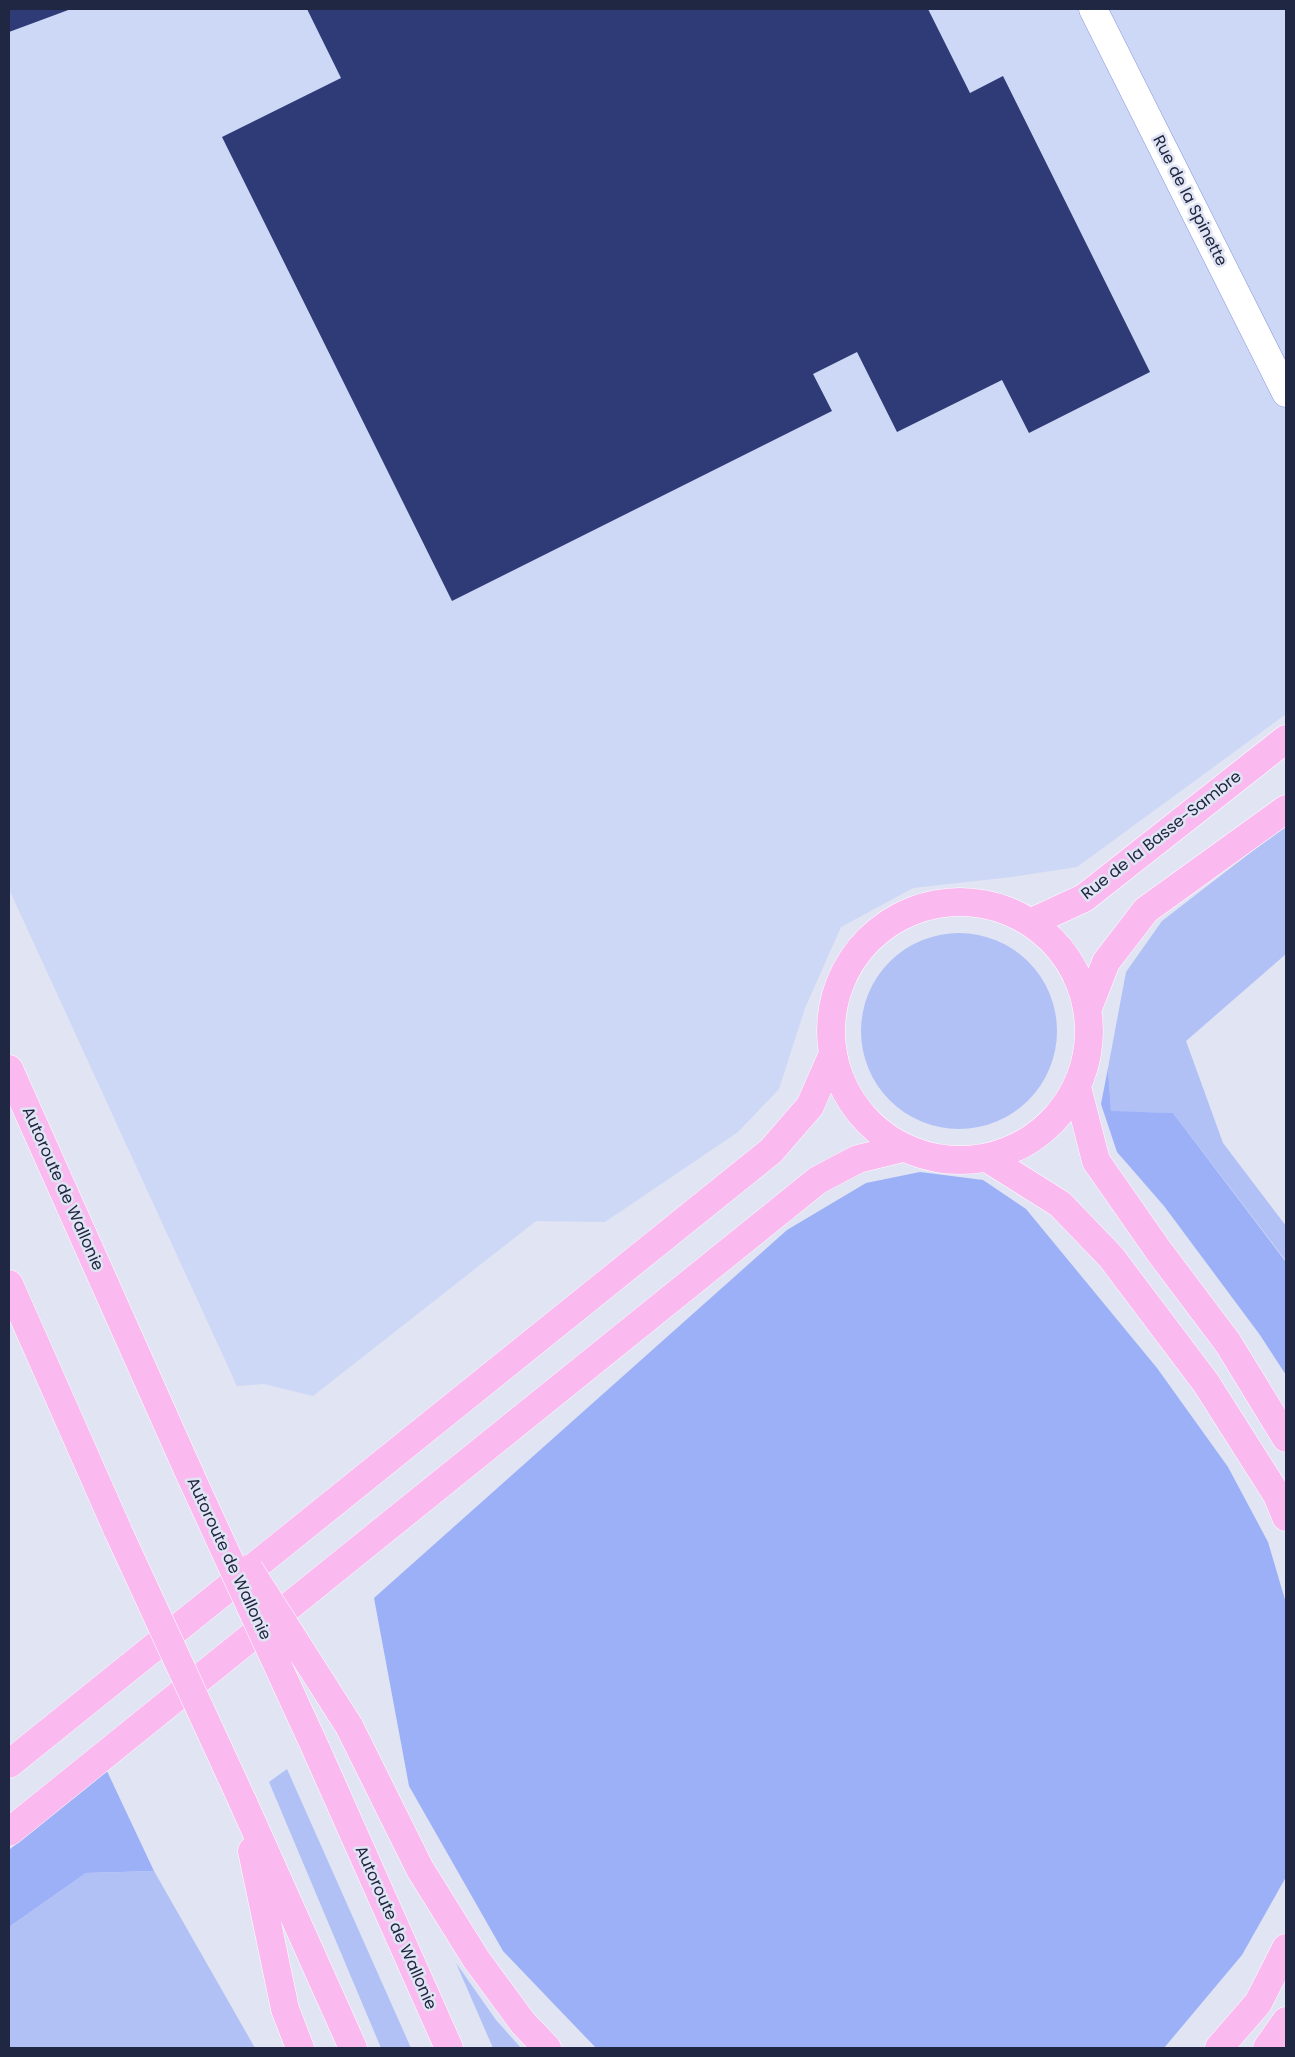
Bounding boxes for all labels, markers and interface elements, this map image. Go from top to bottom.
street label: Rue de la Spinette [1148,132,1230,270]
street label: Rue de la Basse-Sambre [1078,768,1246,904]
street label: Autoroute de Wallonie [17,1104,107,1274]
street label: Autoroute de Wallonie [182,1475,274,1643]
street label: Autoroute de Wallonie [350,1843,440,2013]

